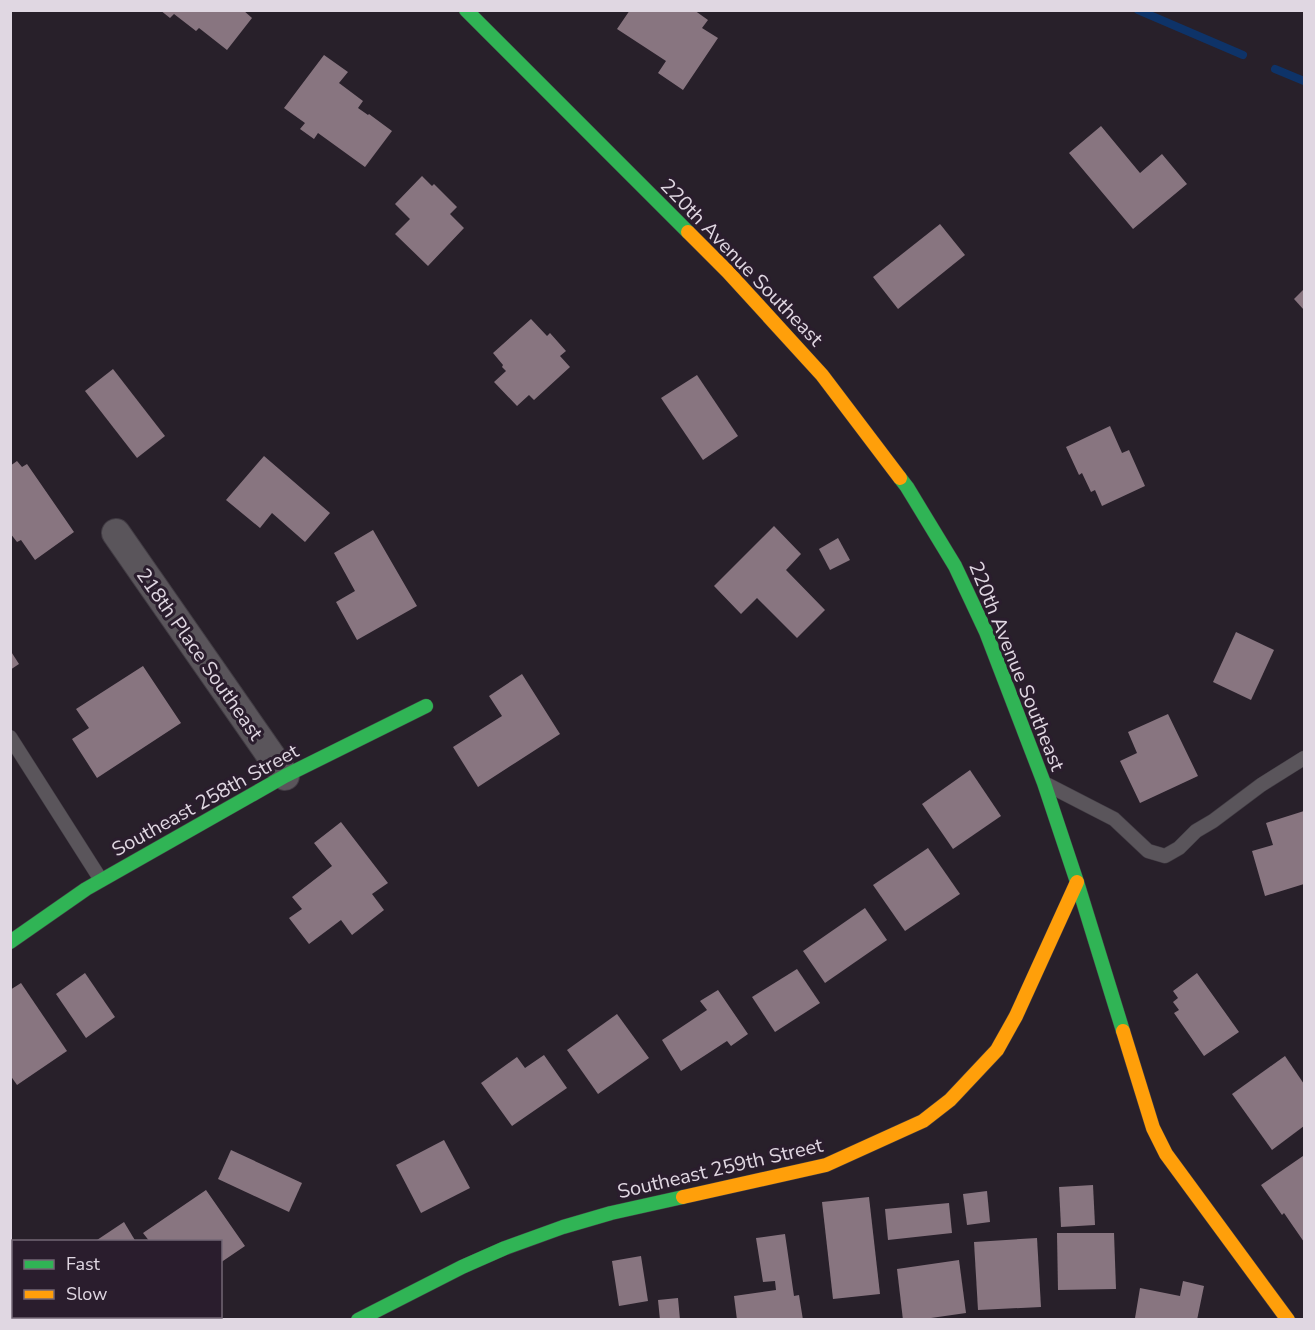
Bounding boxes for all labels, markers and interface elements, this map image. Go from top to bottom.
street label: 220th Avenue Southeast [654,173,830,353]
street label: 220th Avenue Southeast [962,558,1071,776]
street label: 218th Place Southeast [130,563,270,747]
street label: Southeast 258th Street [107,737,304,863]
street label: Southeast 259th Street [615,1131,826,1205]
legend [12,1240,222,1318]
text: Fast [66,1252,101,1276]
text: Slow [66,1282,107,1306]

